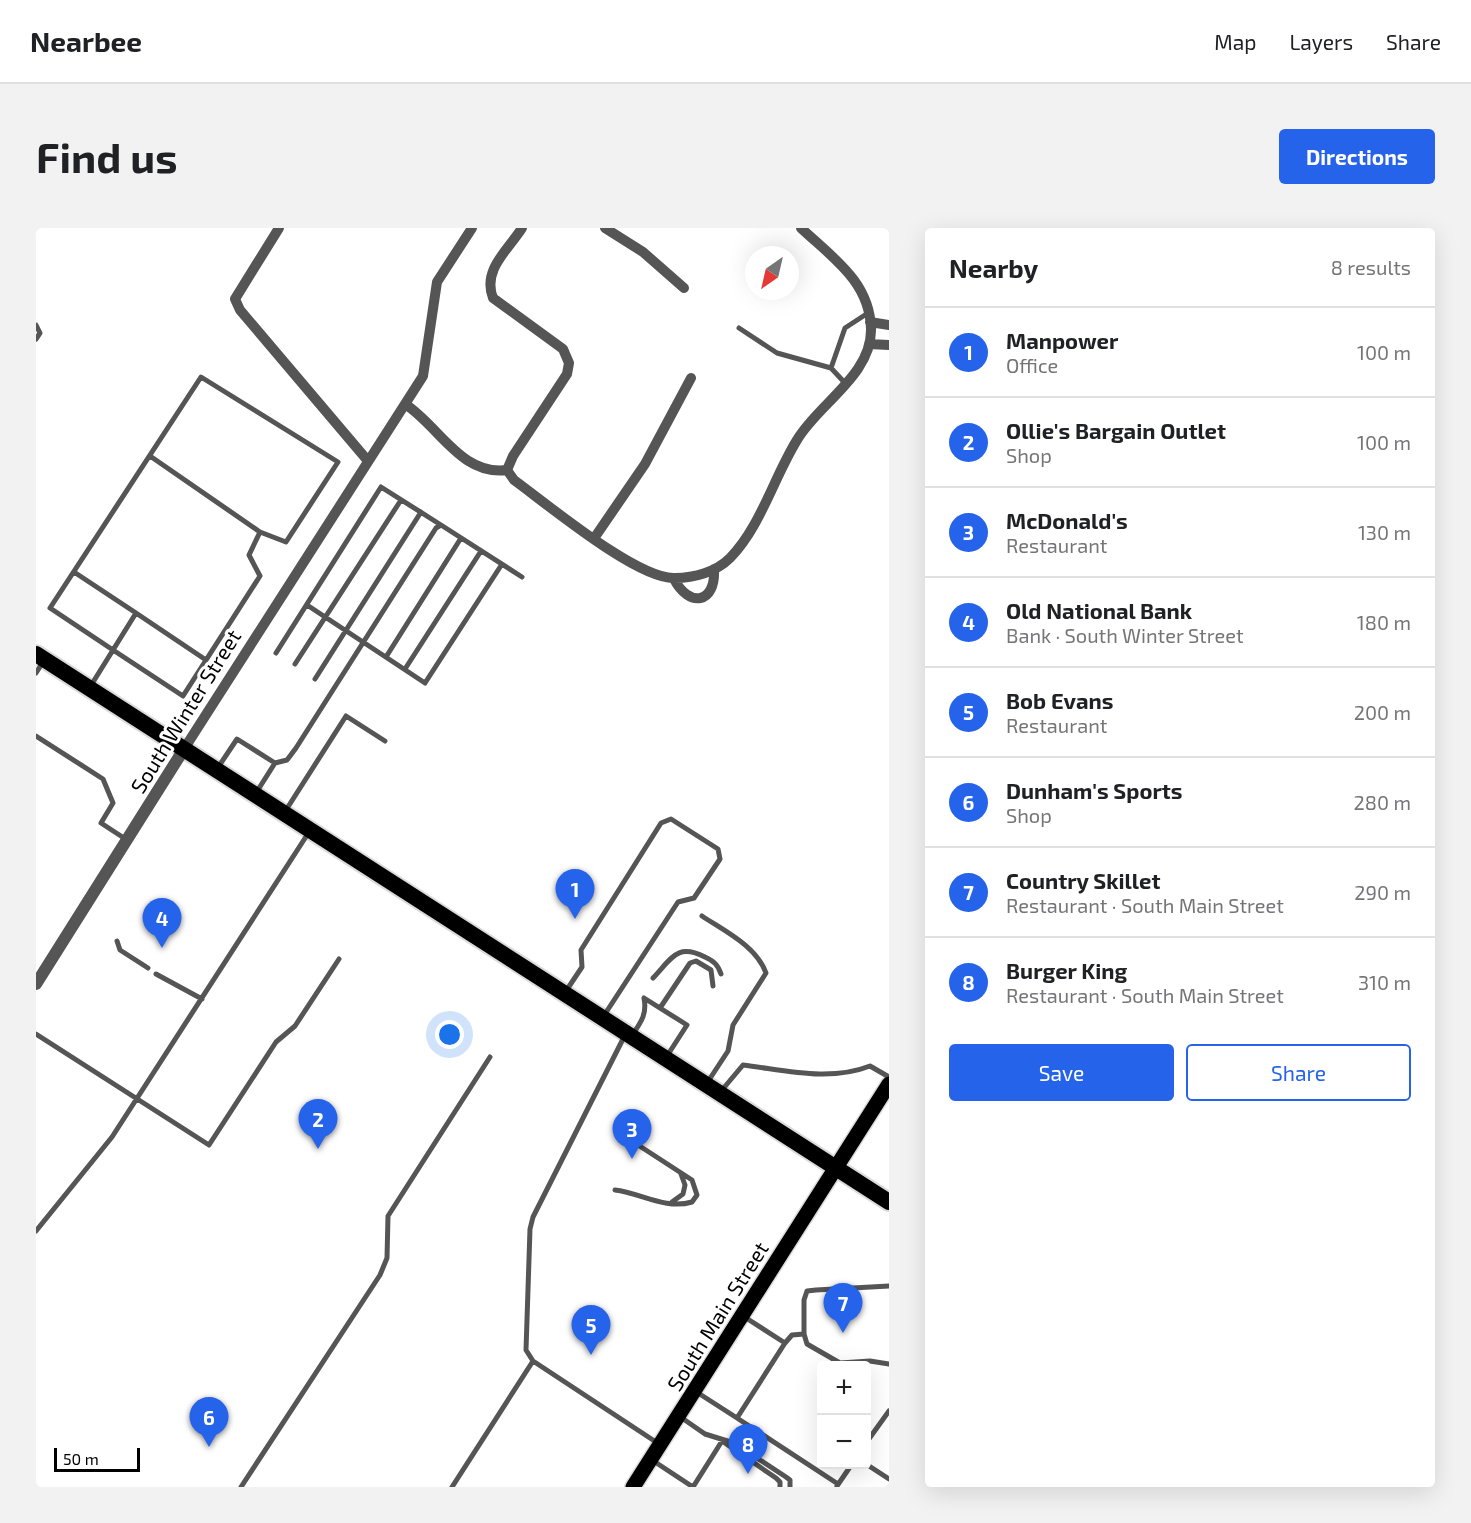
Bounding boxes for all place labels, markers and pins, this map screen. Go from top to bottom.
pin: 1 [556,870,594,919]
pin: 4 [142,898,182,948]
pin: 2 [298,1100,338,1149]
pin: 3 [612,1110,652,1159]
pin: 7 [824,1284,862,1333]
pin: 5 [572,1306,610,1355]
pin: 6 [190,1398,228,1447]
pin: 8 [728,1424,768,1474]

